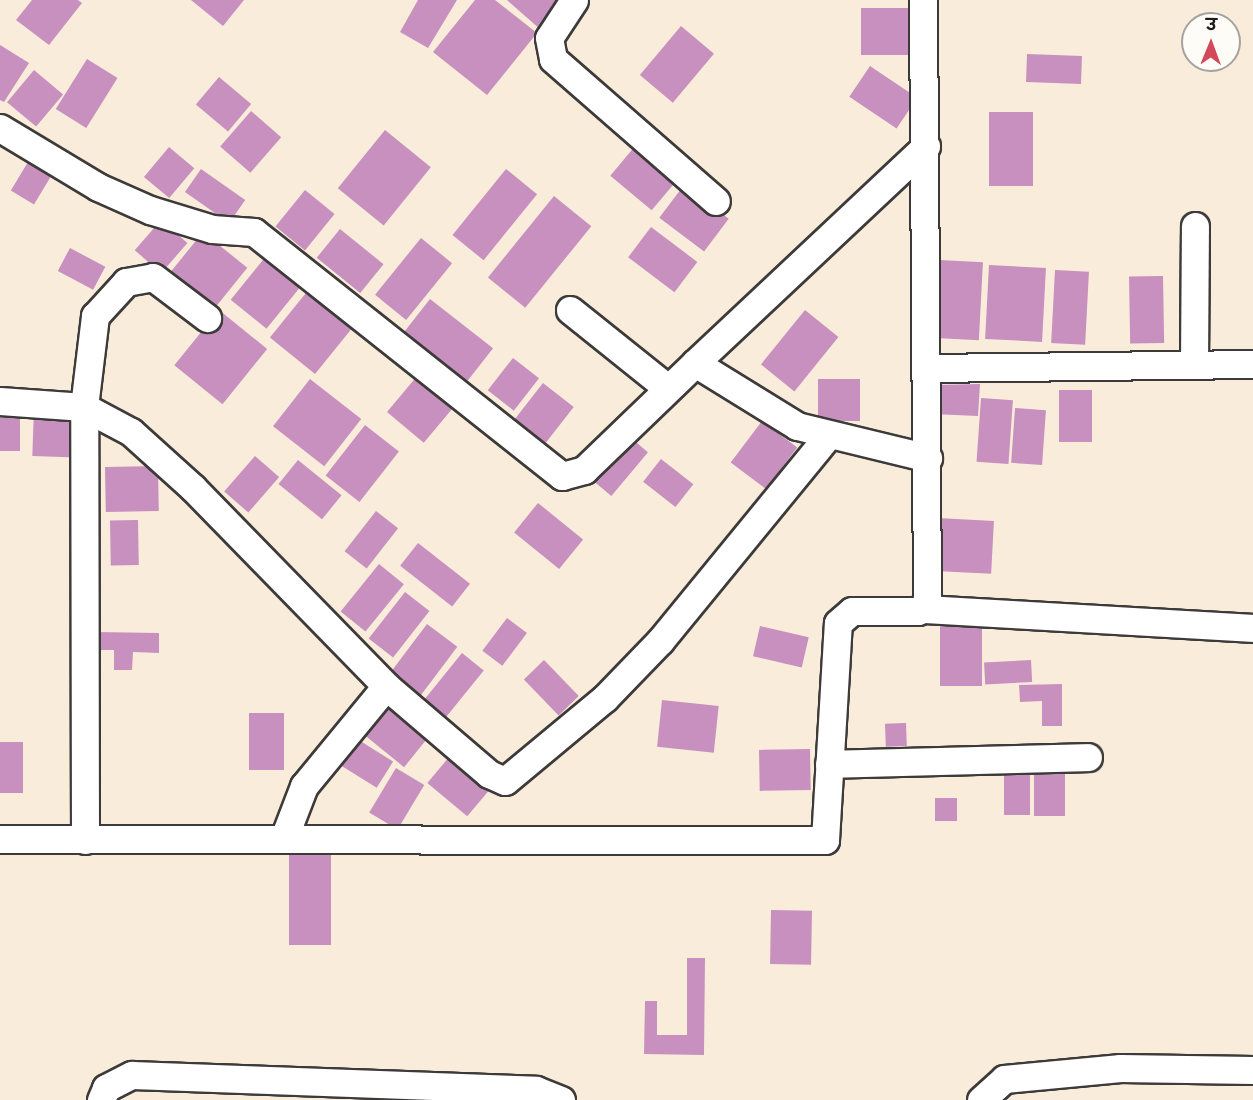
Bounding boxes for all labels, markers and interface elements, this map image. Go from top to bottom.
north arrow [1181,12,1241,72]
text: उ [1206,14,1217,38]

